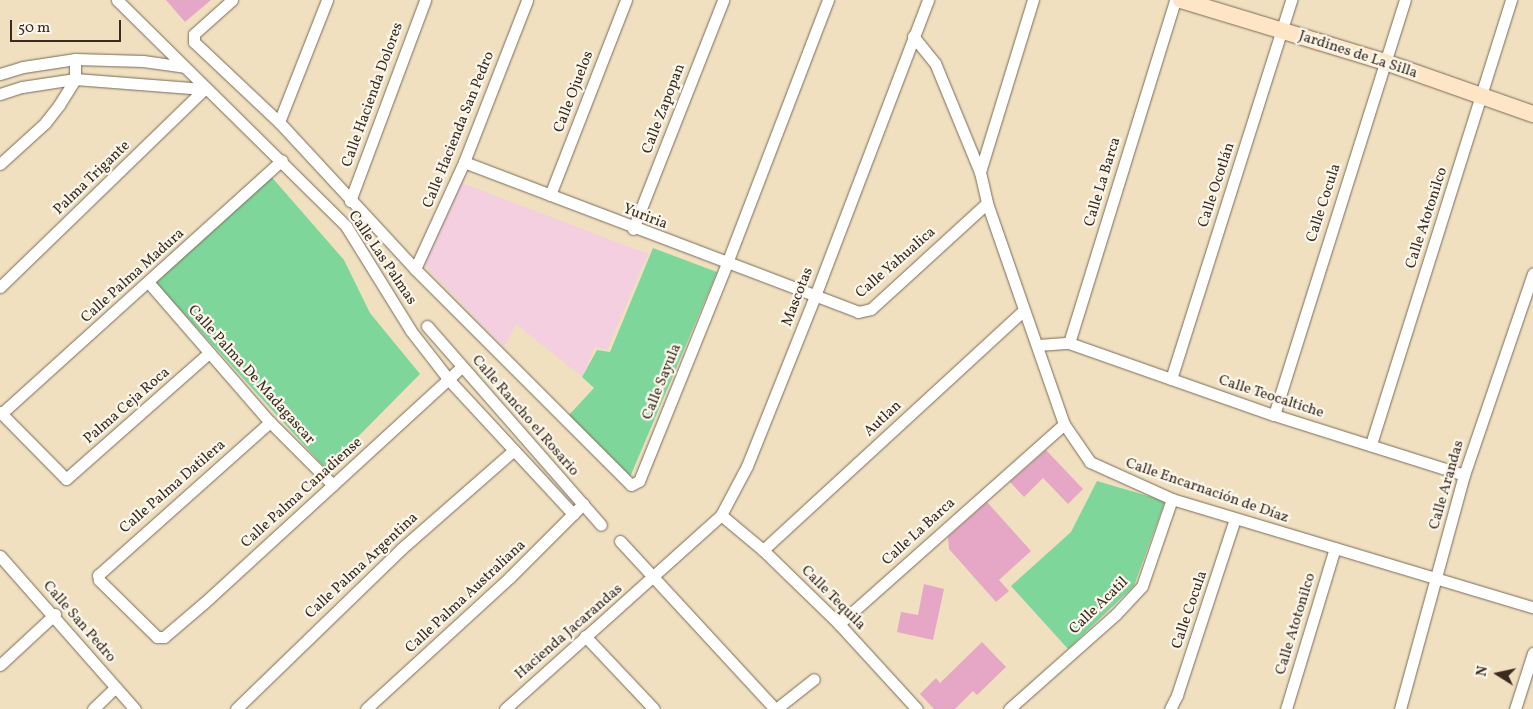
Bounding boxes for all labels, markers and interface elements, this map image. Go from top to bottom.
scale bar [12,10,124,42]
text: 50 m [18,18,50,39]
street label: Calle Hacienda Dolores [338,20,408,170]
street label: Jardines de La Silla [1296,27,1420,83]
street label: Calle Hacienda San Pedro [419,49,499,211]
street label: Calle Ojuelos [550,49,598,135]
street label: Calle Zapopan [639,61,689,157]
street label: Calle La Barca [1081,135,1125,229]
street label: Palma Trigante [50,137,134,219]
street label: Calle Ocotlán [1195,140,1239,230]
street label: Calle Cocula [1303,162,1345,244]
street label: Calle Atotonilco [1402,165,1452,271]
street label: Yuriria [620,200,670,234]
street label: Calle Las Palmas [344,208,420,308]
street label: Calle Yahualica [852,223,940,303]
street label: Calle Palma Madura [78,225,188,327]
street label: Mascotas [779,265,817,329]
street label: Calle Palma De Madagascar [184,302,318,448]
street label: Calle Sayula [639,341,685,423]
street label: Calle Rancho el Rosario [468,352,582,480]
street label: Palma Ceja Roca [80,364,174,448]
street label: Calle Teocaltiche [1216,371,1326,423]
street label: Autlan [860,397,906,441]
street label: Calle Palma Canadiense [238,434,366,552]
street label: Calle Palma Datilera [116,436,230,538]
street label: Calle Arandas [1426,438,1468,532]
street label: Calle Encarnación de Díaz [1123,455,1291,527]
street label: Calle La Barca [879,494,959,570]
street label: Calle Palma Argentina [302,509,422,623]
street label: Calle Palma Australiana [402,537,530,657]
street label: Calle Tequila [797,562,869,634]
street label: Calle Cocula [1168,569,1212,651]
street label: Calle Atotonilco [1272,571,1320,677]
street label: Calle Acatil [1066,574,1132,638]
street label: Calle San Pedro [39,577,119,667]
street label: Hacienda Jacarandas [512,580,626,684]
north arrow [1473,649,1523,699]
text: N [1472,665,1493,678]

